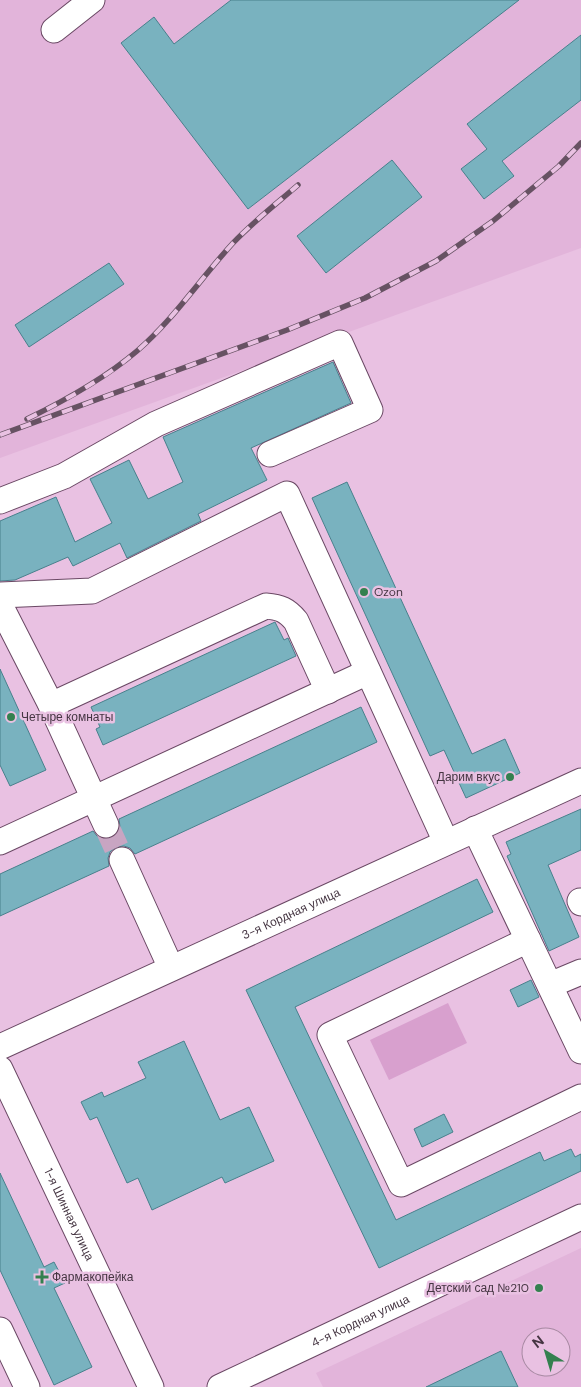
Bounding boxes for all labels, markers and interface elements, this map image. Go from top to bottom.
place label: Ozon [374,584,403,600]
marker: Ozon [358,586,370,598]
place label: Четыре комнаты [21,709,113,725]
marker: Четыре комнаты [5,711,17,723]
place label: Дарим вкус [437,769,500,785]
marker: Дарим вкус [504,771,516,783]
street label: 3-я Кордная улица [239,884,343,943]
street label: 1-я Шинная улица [40,1166,98,1263]
place label: Фармакопейка [52,1269,134,1285]
marker: Фармакопейка [36,1271,48,1283]
place label: Детский сад №210 [427,1280,529,1296]
marker: Детский сад №210 [533,1282,545,1294]
street label: 4-я Кордная улица [309,1291,412,1351]
north arrow [521,1327,571,1377]
text: N [528,1332,548,1352]

